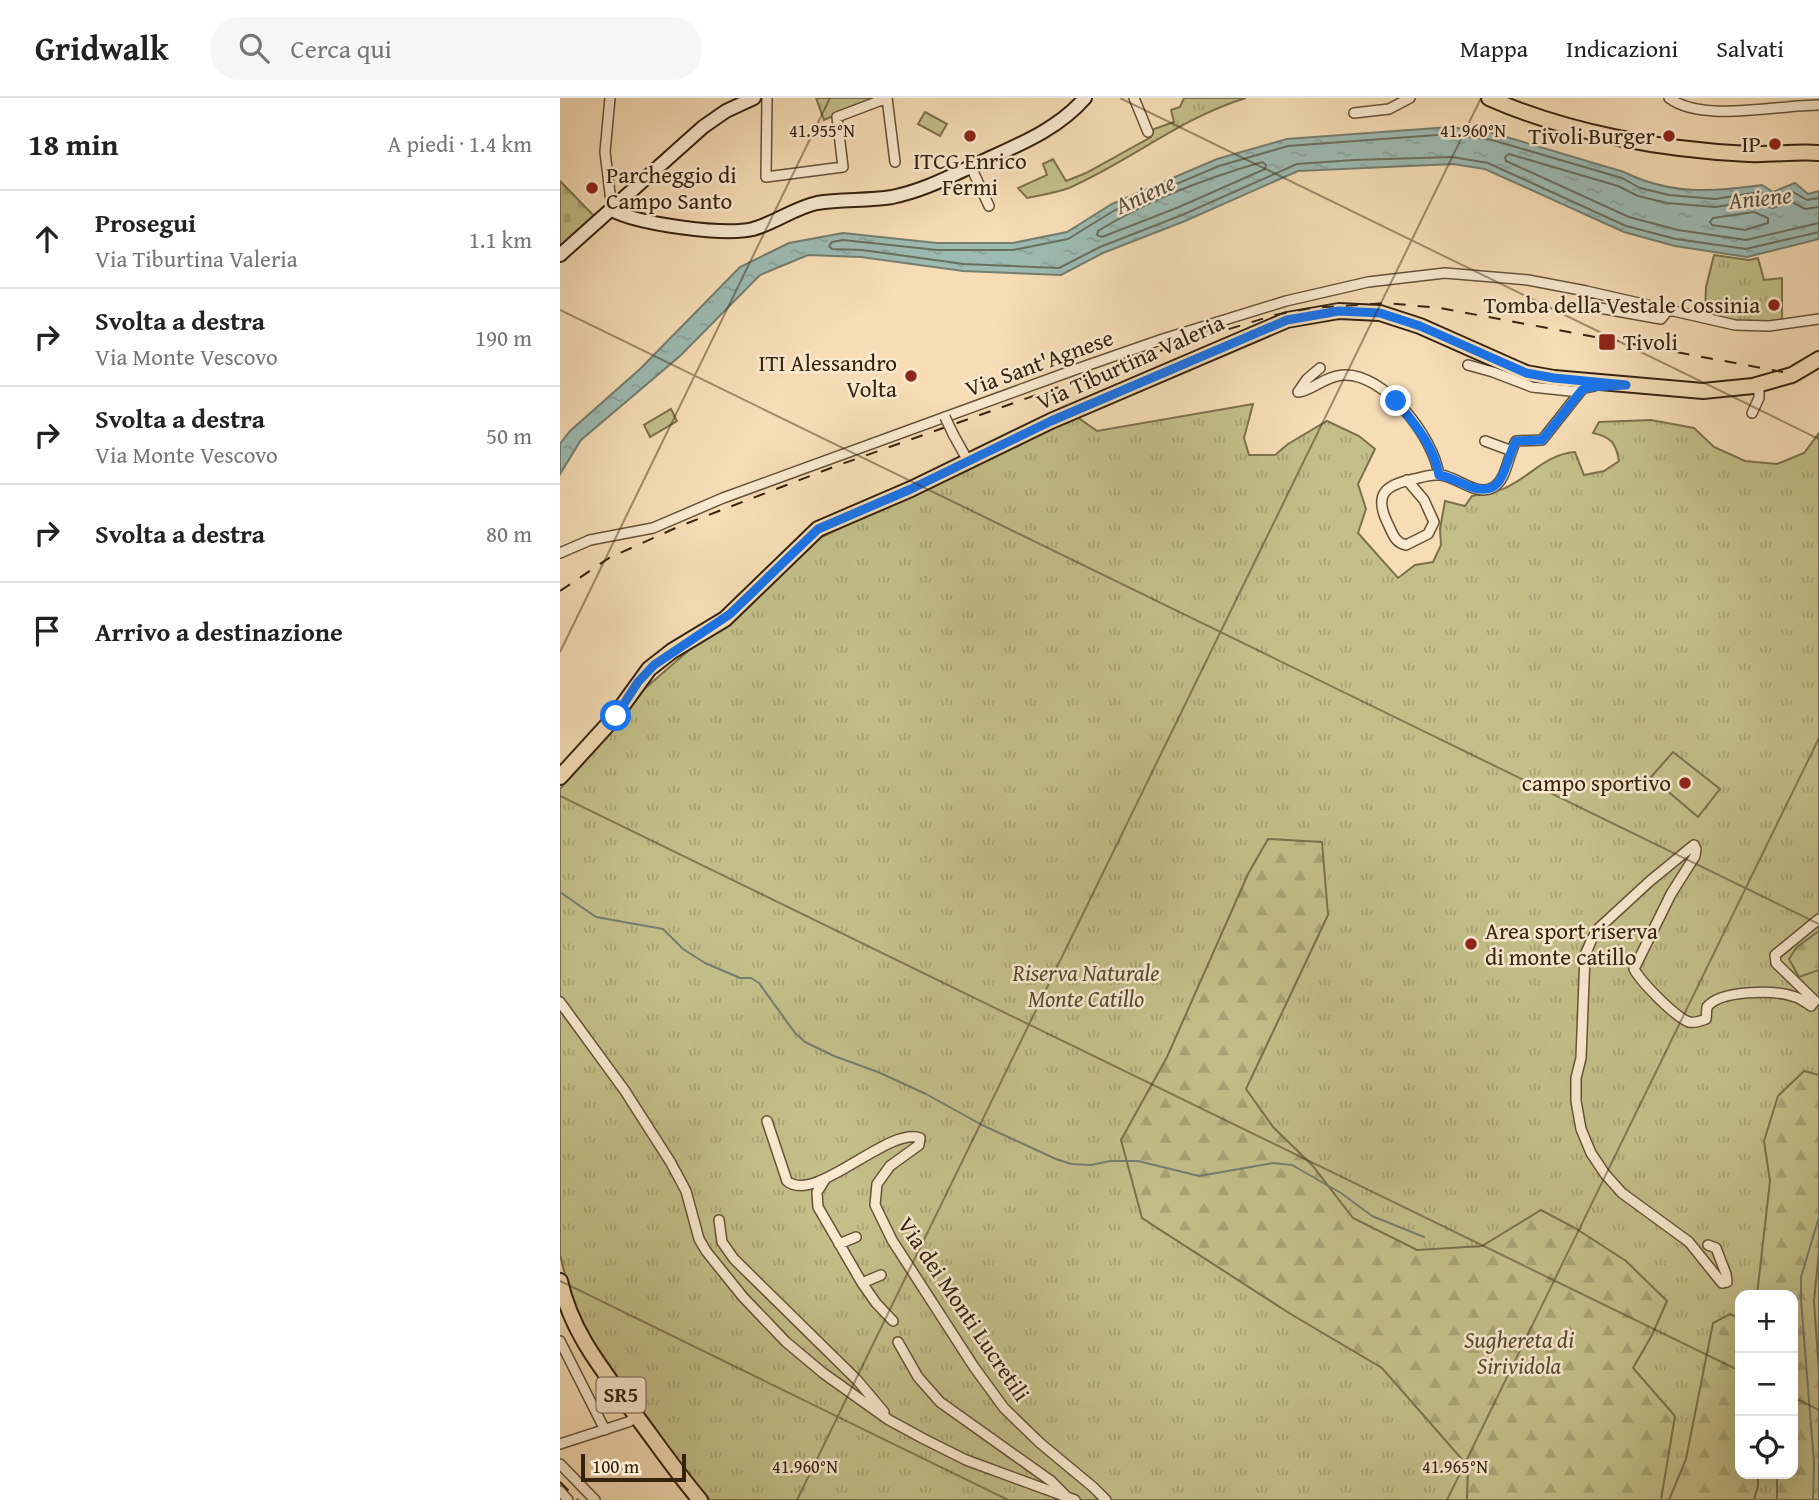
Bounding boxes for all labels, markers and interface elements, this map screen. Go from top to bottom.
search box [211,17,701,80]
text: Gridwalk [35,24,169,72]
icon: search [235,29,273,67]
text: Cerca qui [291,29,392,68]
text: Mappa [1460,31,1528,66]
text: Indicazioni [1566,31,1678,66]
text: Salvati [1716,31,1784,66]
text: 41.955°N [789,117,855,144]
text: 41.960°N [1440,117,1506,144]
place label: Tivoli Burger [1528,119,1656,152]
text: 18 min [28,122,118,166]
text: A piedi · 1.4 km [387,127,532,160]
place label: IP [1742,127,1761,160]
marker: ITCG Enrico Fermi [962,128,978,144]
marker: Tivoli Burger [1661,128,1677,144]
marker: IP [1767,136,1783,152]
place label: ITCG Enrico Fermi [913,144,1027,203]
place label: Parcheggio di Campo Santo [606,158,737,217]
water label: Aniene [1108,164,1181,223]
water label: Aniene [1726,177,1794,218]
marker: Parcheggio di Campo Santo [584,180,600,196]
text: Prosegui [95,203,196,242]
icon: ahead [28,220,66,258]
text: 1.1 km [469,223,532,256]
text: Via Tiburtina Valeria [95,242,298,275]
place label: Tomba della Vestale Cossinia [1484,288,1760,321]
marker: Tomba della Vestale Cossinia [1766,297,1782,313]
text: Svolta a destra [95,301,265,340]
street label: Via Tiburtina Valeria [1031,305,1229,418]
icon: right [28,318,66,356]
street label: Via Sant'Agnese [960,320,1118,405]
text: 190 m [475,321,532,354]
place label: Tivoli [1623,325,1678,358]
marker: Tivoli [1597,332,1617,352]
text: Via Monte Vescovo [95,340,278,373]
place label: ITI Alessandro Volta [759,346,897,405]
marker: ITI Alessandro Volta [903,368,919,384]
route end [1380,385,1411,416]
text: Svolta a destra [95,399,265,438]
icon: right [28,416,66,454]
text: 50 m [486,419,532,452]
text: Via Monte Vescovo [95,438,278,471]
icon: right [28,514,66,552]
text: Svolta a destra [95,514,265,553]
text: 80 m [486,517,532,550]
icon: arrive [28,612,66,650]
text: Arrivo a destinazione [95,612,343,651]
route start [600,700,631,731]
place label: campo sportivo [1522,766,1671,799]
marker: campo sportivo [1677,775,1693,791]
place label: Area sport riserva di monte catillo [1485,914,1658,973]
marker: Area sport riserva di monte catillo [1463,936,1479,952]
park label: Riserva Naturale Monte Catillo [1012,956,1159,1015]
street label: Via dei Monti Lucretili [890,1210,1039,1408]
map controls [1735,1290,1798,1479]
button: + [1735,1290,1798,1353]
park label: Sughereta di Sirividola [1464,1323,1574,1382]
button: − [1735,1353,1798,1416]
road number: SR5 [596,1378,646,1412]
button: locate [1735,1416,1798,1479]
scale bar [581,1451,686,1483]
text: 100 m [592,1452,639,1480]
text: 41.960°N [772,1453,838,1480]
text: 41.965°N [1422,1453,1488,1480]

